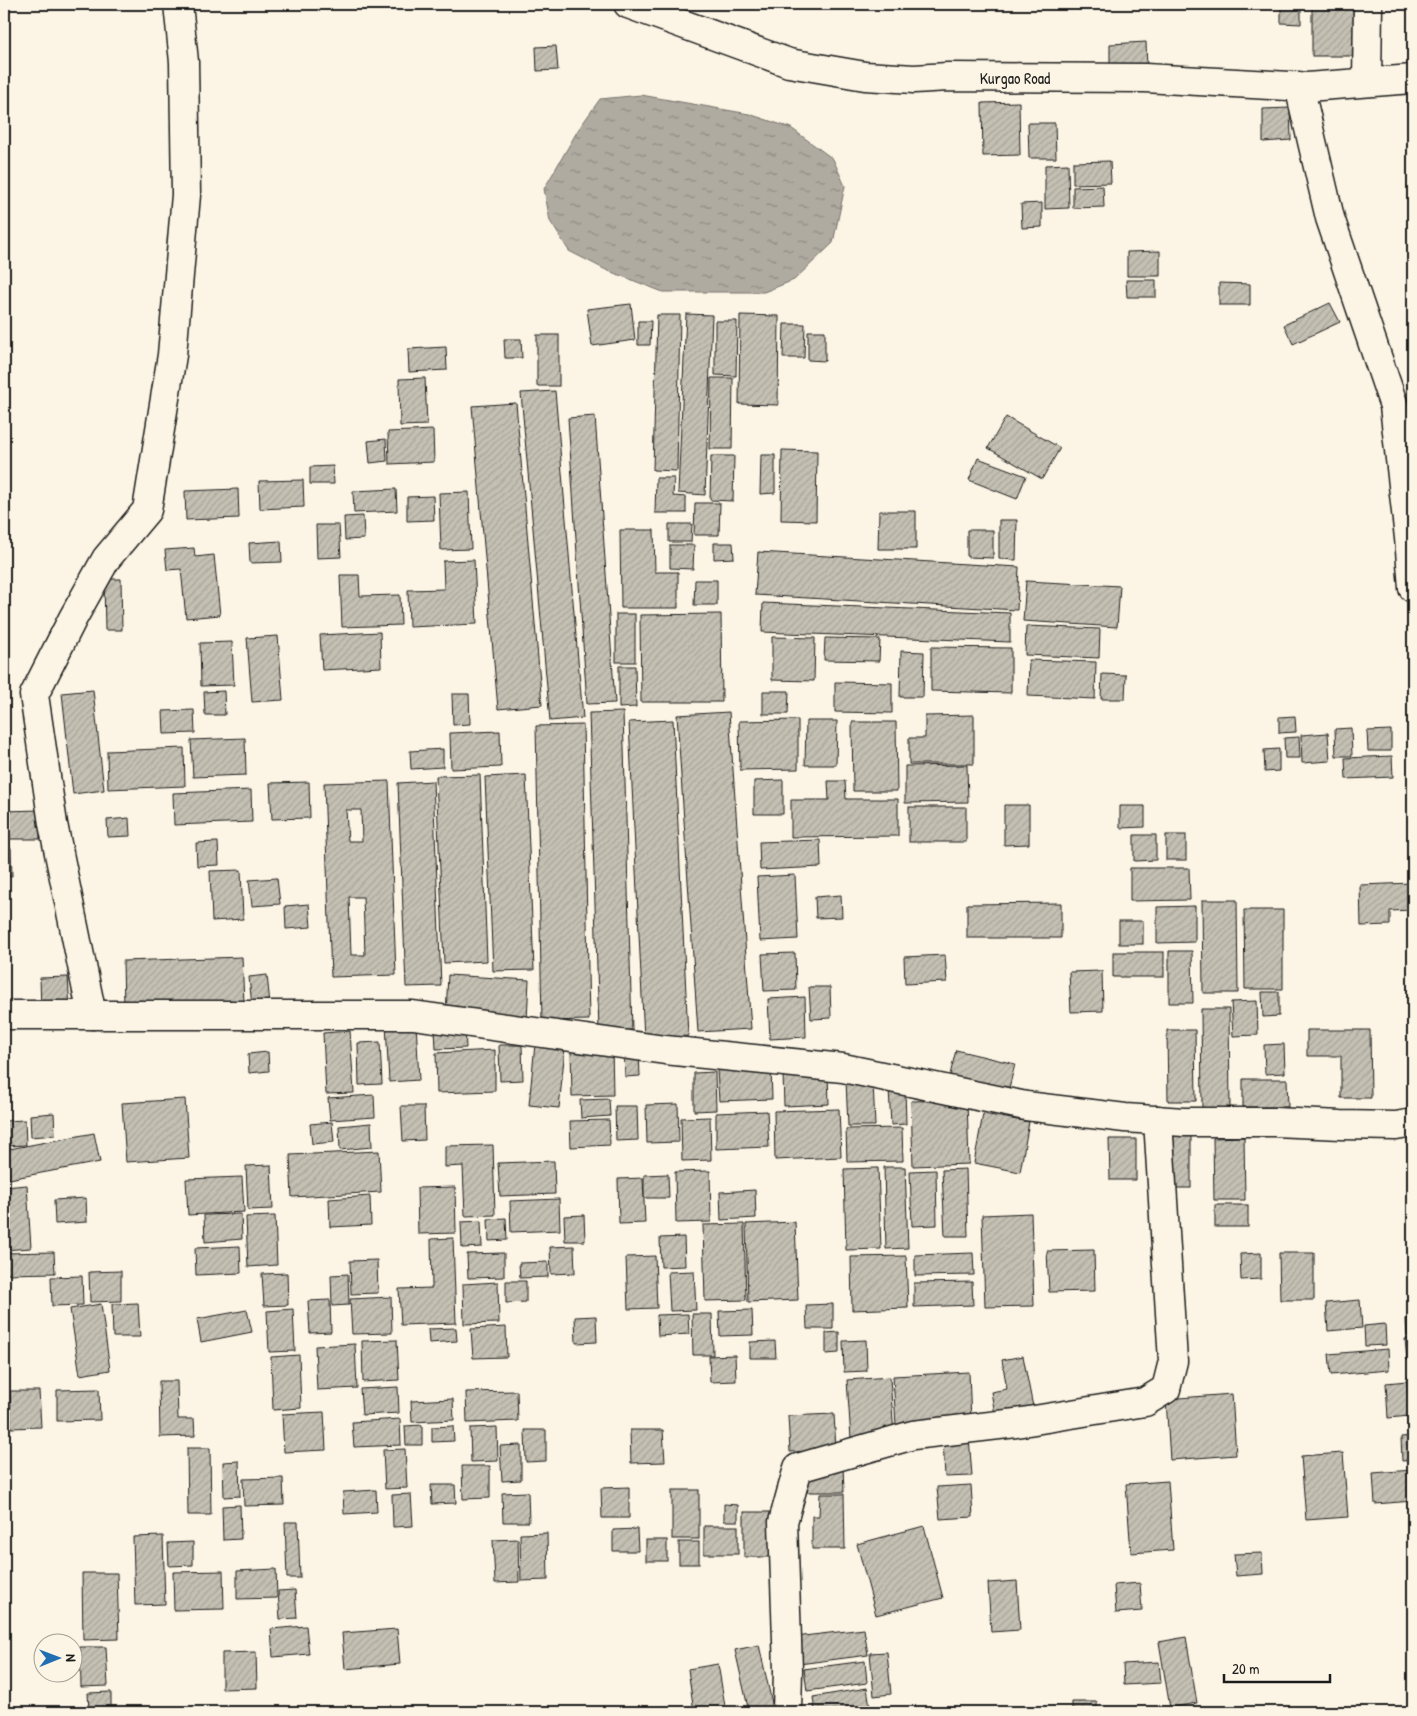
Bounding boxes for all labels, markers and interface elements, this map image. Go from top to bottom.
street label: Kurgao Road [980,67,1050,89]
north arrow [32,1634,82,1684]
scale bar [1224,1651,1331,1683]
text: N [62,1654,81,1662]
text: 20 m [1232,1658,1259,1679]

